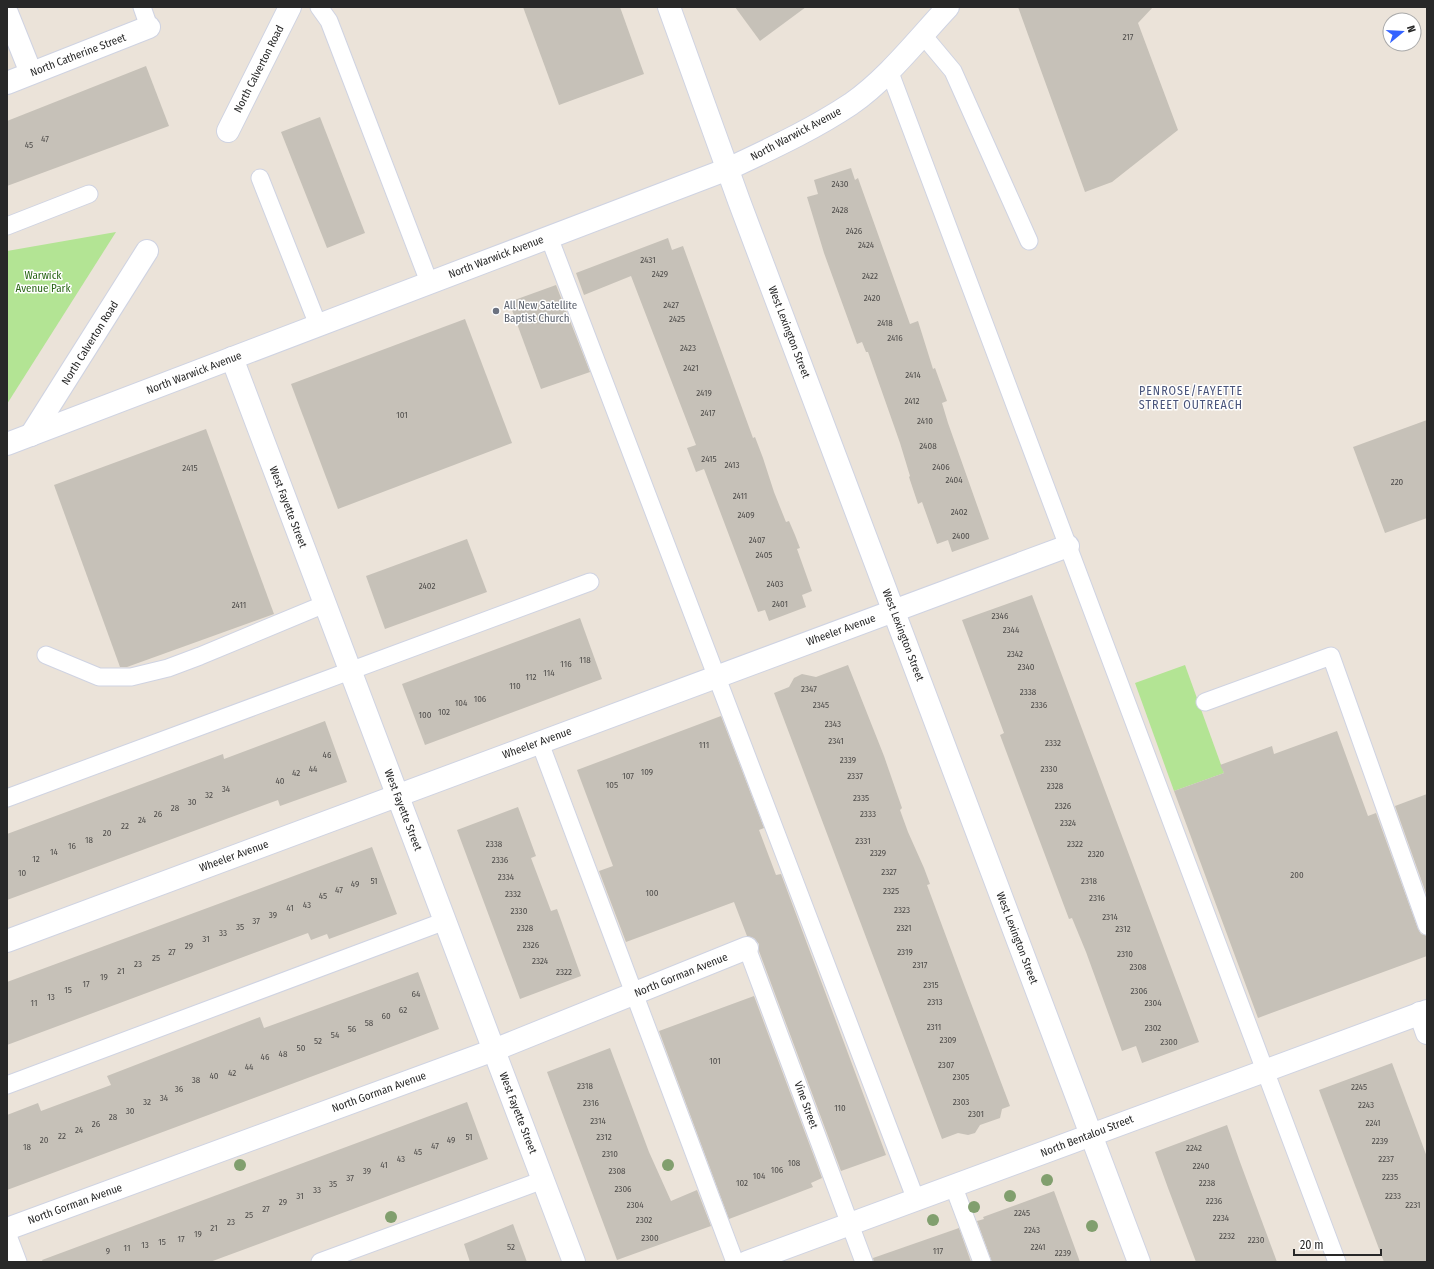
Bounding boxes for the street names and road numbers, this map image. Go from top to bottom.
street label: North Calverton Road [231,23,287,115]
street label: North Catherine Street [28,31,128,79]
street label: North Warwick Avenue [748,105,844,163]
street label: North Warwick Avenue [447,233,545,281]
street label: West Lexington Street [765,284,813,380]
street label: North Calverton Road [59,299,121,387]
street label: North Warwick Avenue [145,349,243,397]
street label: West Fayette Street [266,464,310,550]
street label: West Lexington Street [879,587,927,683]
street label: Wheeler Avenue [805,611,877,649]
street label: Wheeler Avenue [501,724,573,762]
street label: West Fayette Street [381,767,425,853]
street label: Wheeler Avenue [198,837,270,875]
street label: West Lexington Street [993,890,1041,986]
street label: North Gorman Avenue [632,950,730,1000]
street label: North Gorman Avenue [330,1069,428,1115]
street label: West Fayette Street [496,1070,540,1156]
street label: Vine Street [791,1080,821,1131]
street label: North Bentalou Street [1039,1112,1136,1160]
street label: North Gorman Avenue [26,1181,124,1227]

